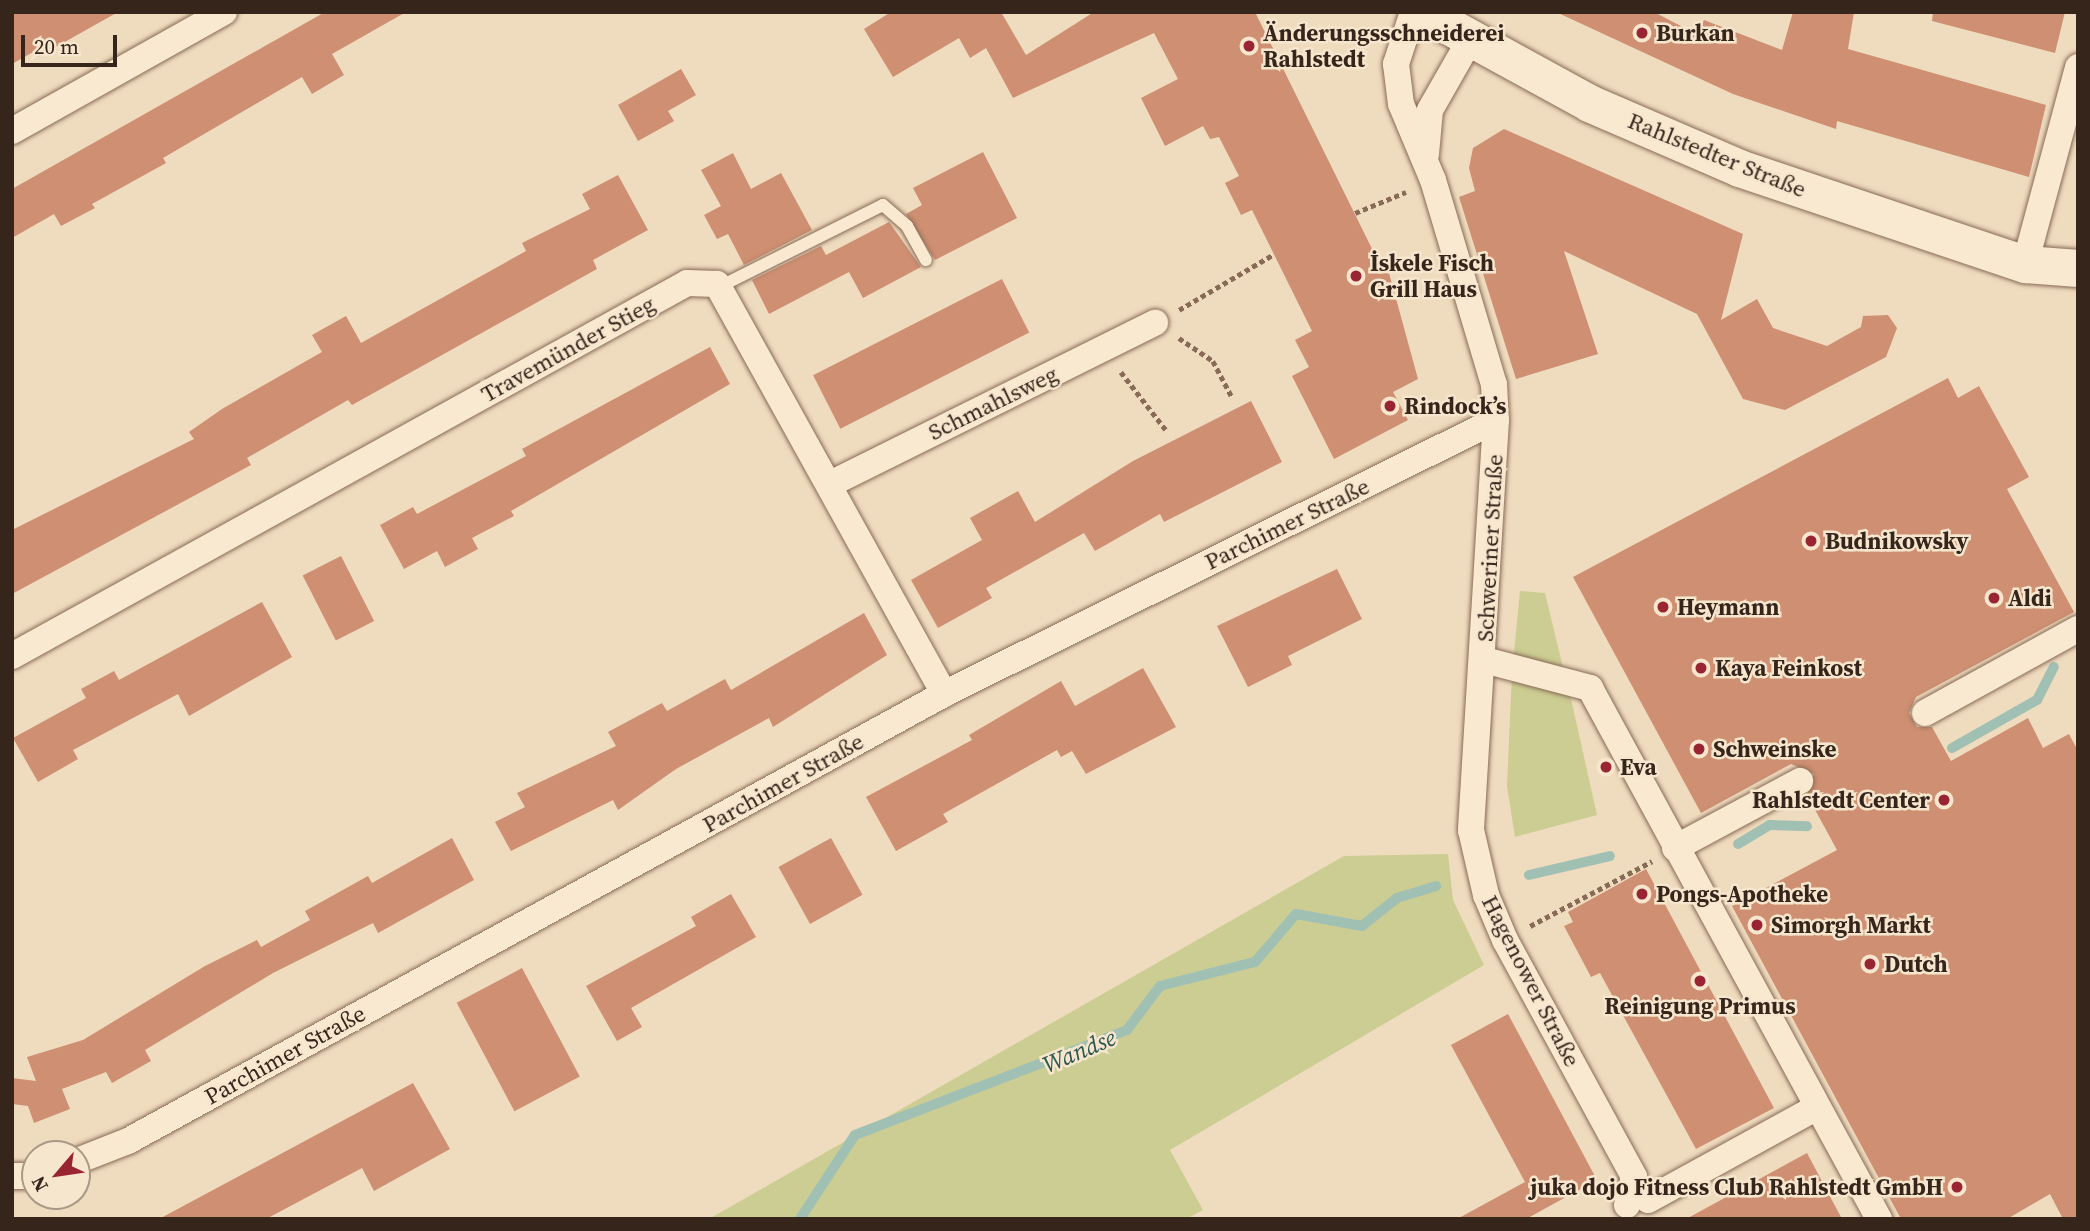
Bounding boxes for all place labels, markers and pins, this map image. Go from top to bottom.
place label: Änderungsschneiderei Rahlstedt [1263,19,1505,73]
place label: Burkan [1656,19,1735,47]
marker: Burkan [1634,25,1650,41]
marker: Änderungsschneiderei Rahlstedt [1241,38,1257,54]
place label: İskele Fisch Grill Haus [1370,249,1494,303]
marker: İskele Fisch Grill Haus [1348,268,1364,284]
place label: Rindock’s [1404,392,1507,420]
marker: Rindock’s [1382,398,1398,414]
place label: Budnikowsky [1825,527,1969,555]
marker: Budnikowsky [1803,533,1819,549]
place label: Aldi [2008,584,2052,612]
marker: Aldi [1986,590,2002,606]
place label: Heymann [1677,593,1779,621]
marker: Heymann [1655,599,1671,615]
place label: Kaya Feinkost [1715,654,1862,682]
marker: Kaya Feinkost [1693,660,1709,676]
place label: Schweinske [1713,735,1836,763]
marker: Schweinske [1691,741,1707,757]
place label: Eva [1620,753,1657,781]
marker: Eva [1598,759,1614,775]
place label: Rahlstedt Center [1752,786,1930,814]
marker: Rahlstedt Center [1936,792,1952,808]
place label: Pongs-Apotheke [1656,880,1828,908]
marker: Pongs-Apotheke [1634,886,1650,902]
place label: Simorgh Markt [1771,911,1931,939]
marker: Simorgh Markt [1749,917,1765,933]
place label: Dutch [1884,950,1948,978]
marker: Dutch [1862,956,1878,972]
marker: Reinigung Primus [1692,973,1708,989]
place label: Reinigung Primus [1604,992,1796,1020]
place label: juka dojo Fitness Club Rahlstedt GmbH [1530,1173,1943,1201]
marker: juka dojo Fitness Club Rahlstedt GmbH [1949,1179,1965,1195]

